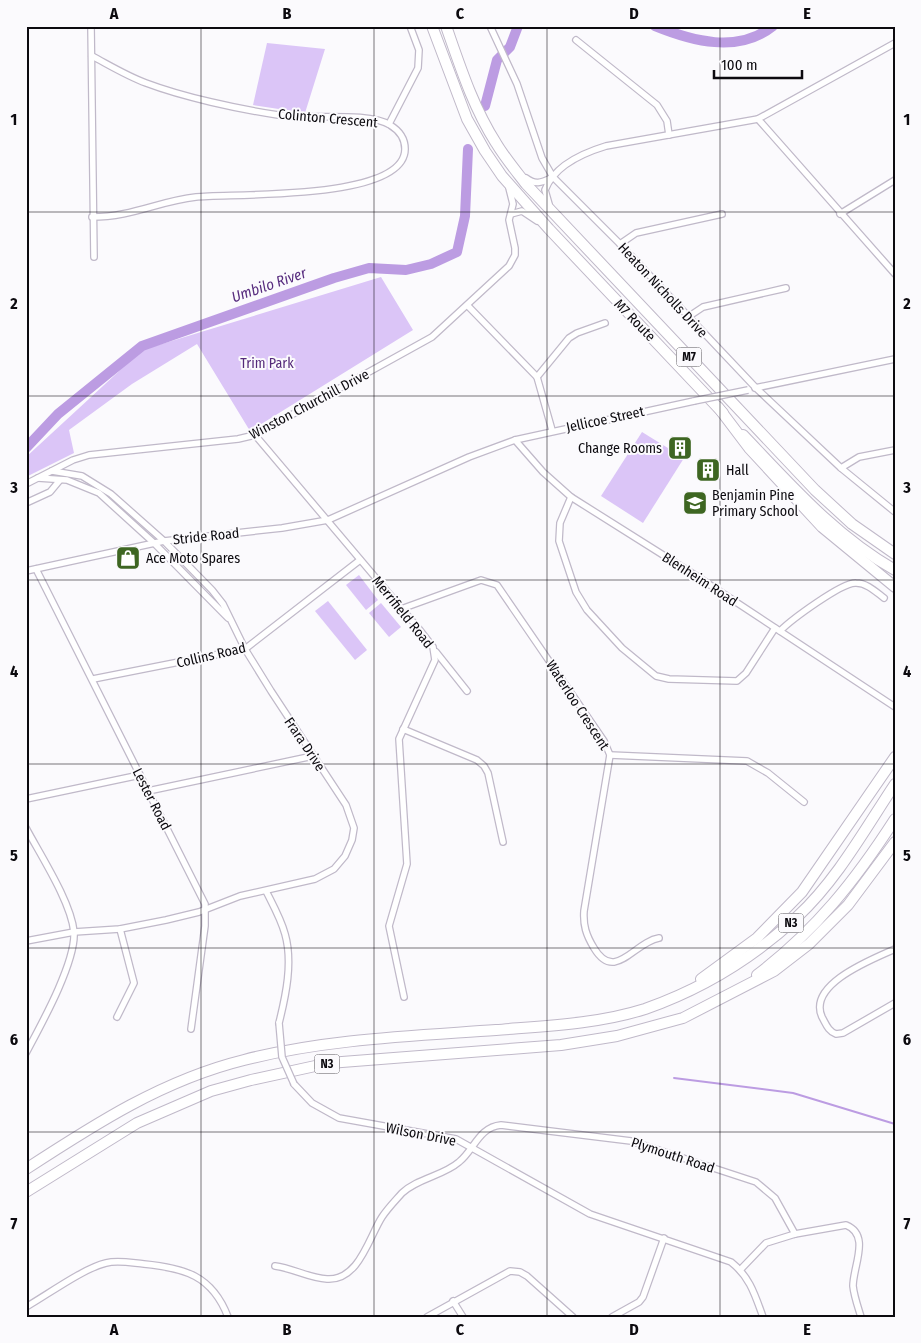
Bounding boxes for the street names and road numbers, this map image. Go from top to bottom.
street label: Colinton Crescent [277,106,379,131]
street label: Heaton Nicholls Drive [614,239,711,341]
street label: M7 Route [610,296,659,345]
road number: M7 [676,348,702,367]
street label: Winston Churchill Drive [246,366,372,443]
street label: Jellicoe Street [565,403,646,436]
street label: Stride Road [172,525,240,548]
street label: Blenheim Road [659,549,741,610]
street label: Merrifield Road [368,573,437,652]
street label: Collins Road [175,639,248,672]
street label: Waterloo Crescent [542,657,613,754]
street label: Frara Drive [280,714,329,774]
street label: Lester Road [129,765,174,833]
road number: N3 [778,914,804,932]
road number: N3 [314,1054,340,1074]
street label: Wilson Drive [384,1119,458,1150]
street label: Plymouth Road [629,1134,717,1177]

